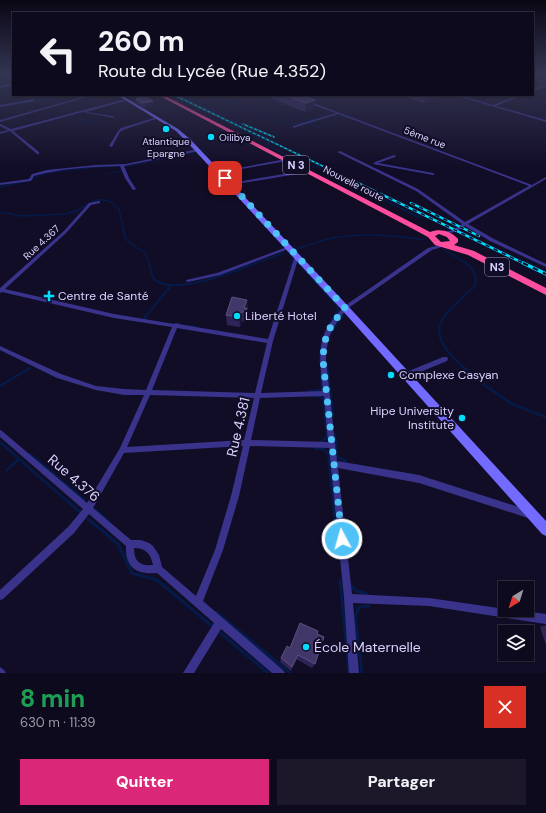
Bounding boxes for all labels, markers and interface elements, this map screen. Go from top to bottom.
text: 260 m [98,23,185,60]
icon: left [32,28,84,80]
text: Route du Lycée (Rue 4.352) [98,59,326,83]
street label: 5ème rue [402,123,448,152]
marker: Atlantique Epargne [161,124,171,134]
place label: Oilibya [219,131,250,144]
marker: Oilibya [206,132,216,142]
place label: Atlantique Epargne [142,135,190,160]
road number: N 3 [283,156,309,174]
pin [208,161,242,195]
street label: Nouvelle route [321,163,387,205]
icon: arrive [214,167,236,189]
street label: Rue 4.367 [20,222,62,263]
road number: N3 [485,258,509,276]
place label: Centre de Santé [58,288,149,304]
marker: Centre de Santé [43,290,55,302]
place label: Liberté Hotel [245,308,317,324]
marker: Liberté Hotel [232,311,242,321]
place label: Complexe Casyan [399,367,499,383]
marker: Complexe Casyan [386,370,396,380]
street label: Rue 4.381 [222,396,254,458]
place label: Hipe University Institute [370,403,454,433]
marker: Hipe University Institute [457,413,467,423]
street label: Rue 4.376 [44,450,104,506]
position arrow [321,518,363,560]
north arrow [498,581,534,617]
map controls [498,581,534,661]
button: layers [498,625,534,661]
place label: École Maternelle [314,638,421,656]
marker: École Maternelle [301,642,311,652]
text: 8 min [20,683,85,714]
button: close [484,686,526,728]
text: 630 m · 11:39 [20,714,95,731]
button: Quitter [20,759,269,805]
button: Partager [277,759,526,805]

